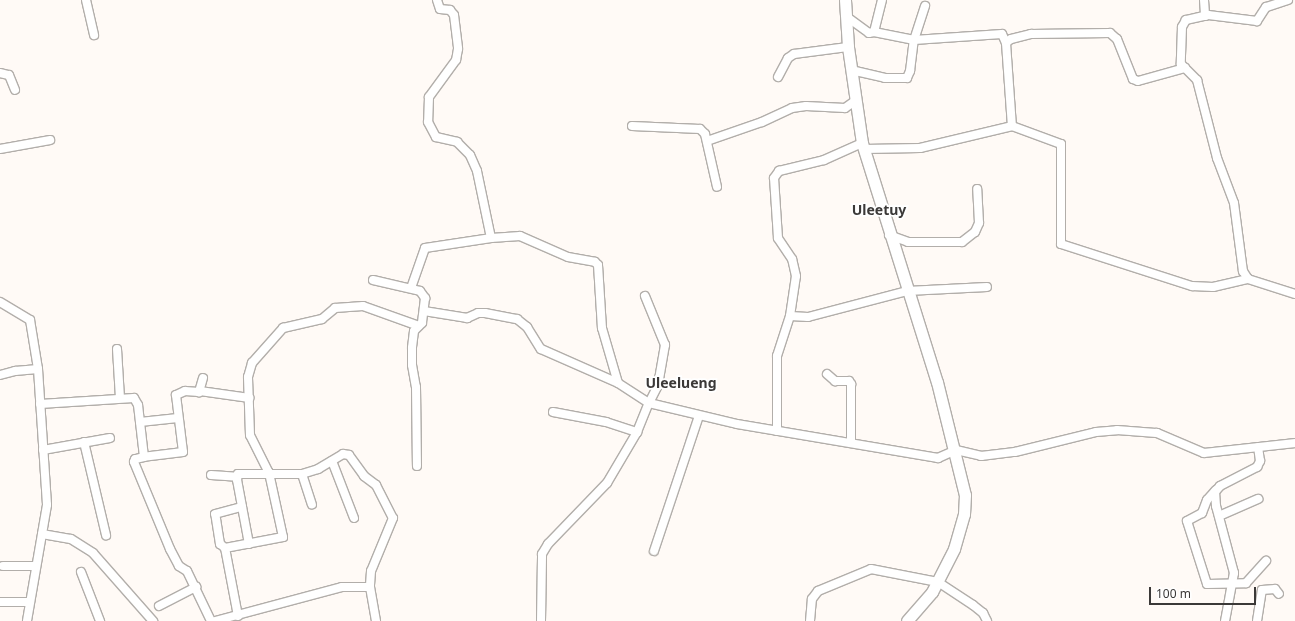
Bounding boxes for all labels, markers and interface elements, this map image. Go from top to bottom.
district label: Uleetuy [852,202,906,218]
district label: Uleelueng [645,375,717,391]
scale bar [1151,579,1258,605]
text: 100 m [1156,585,1191,602]

